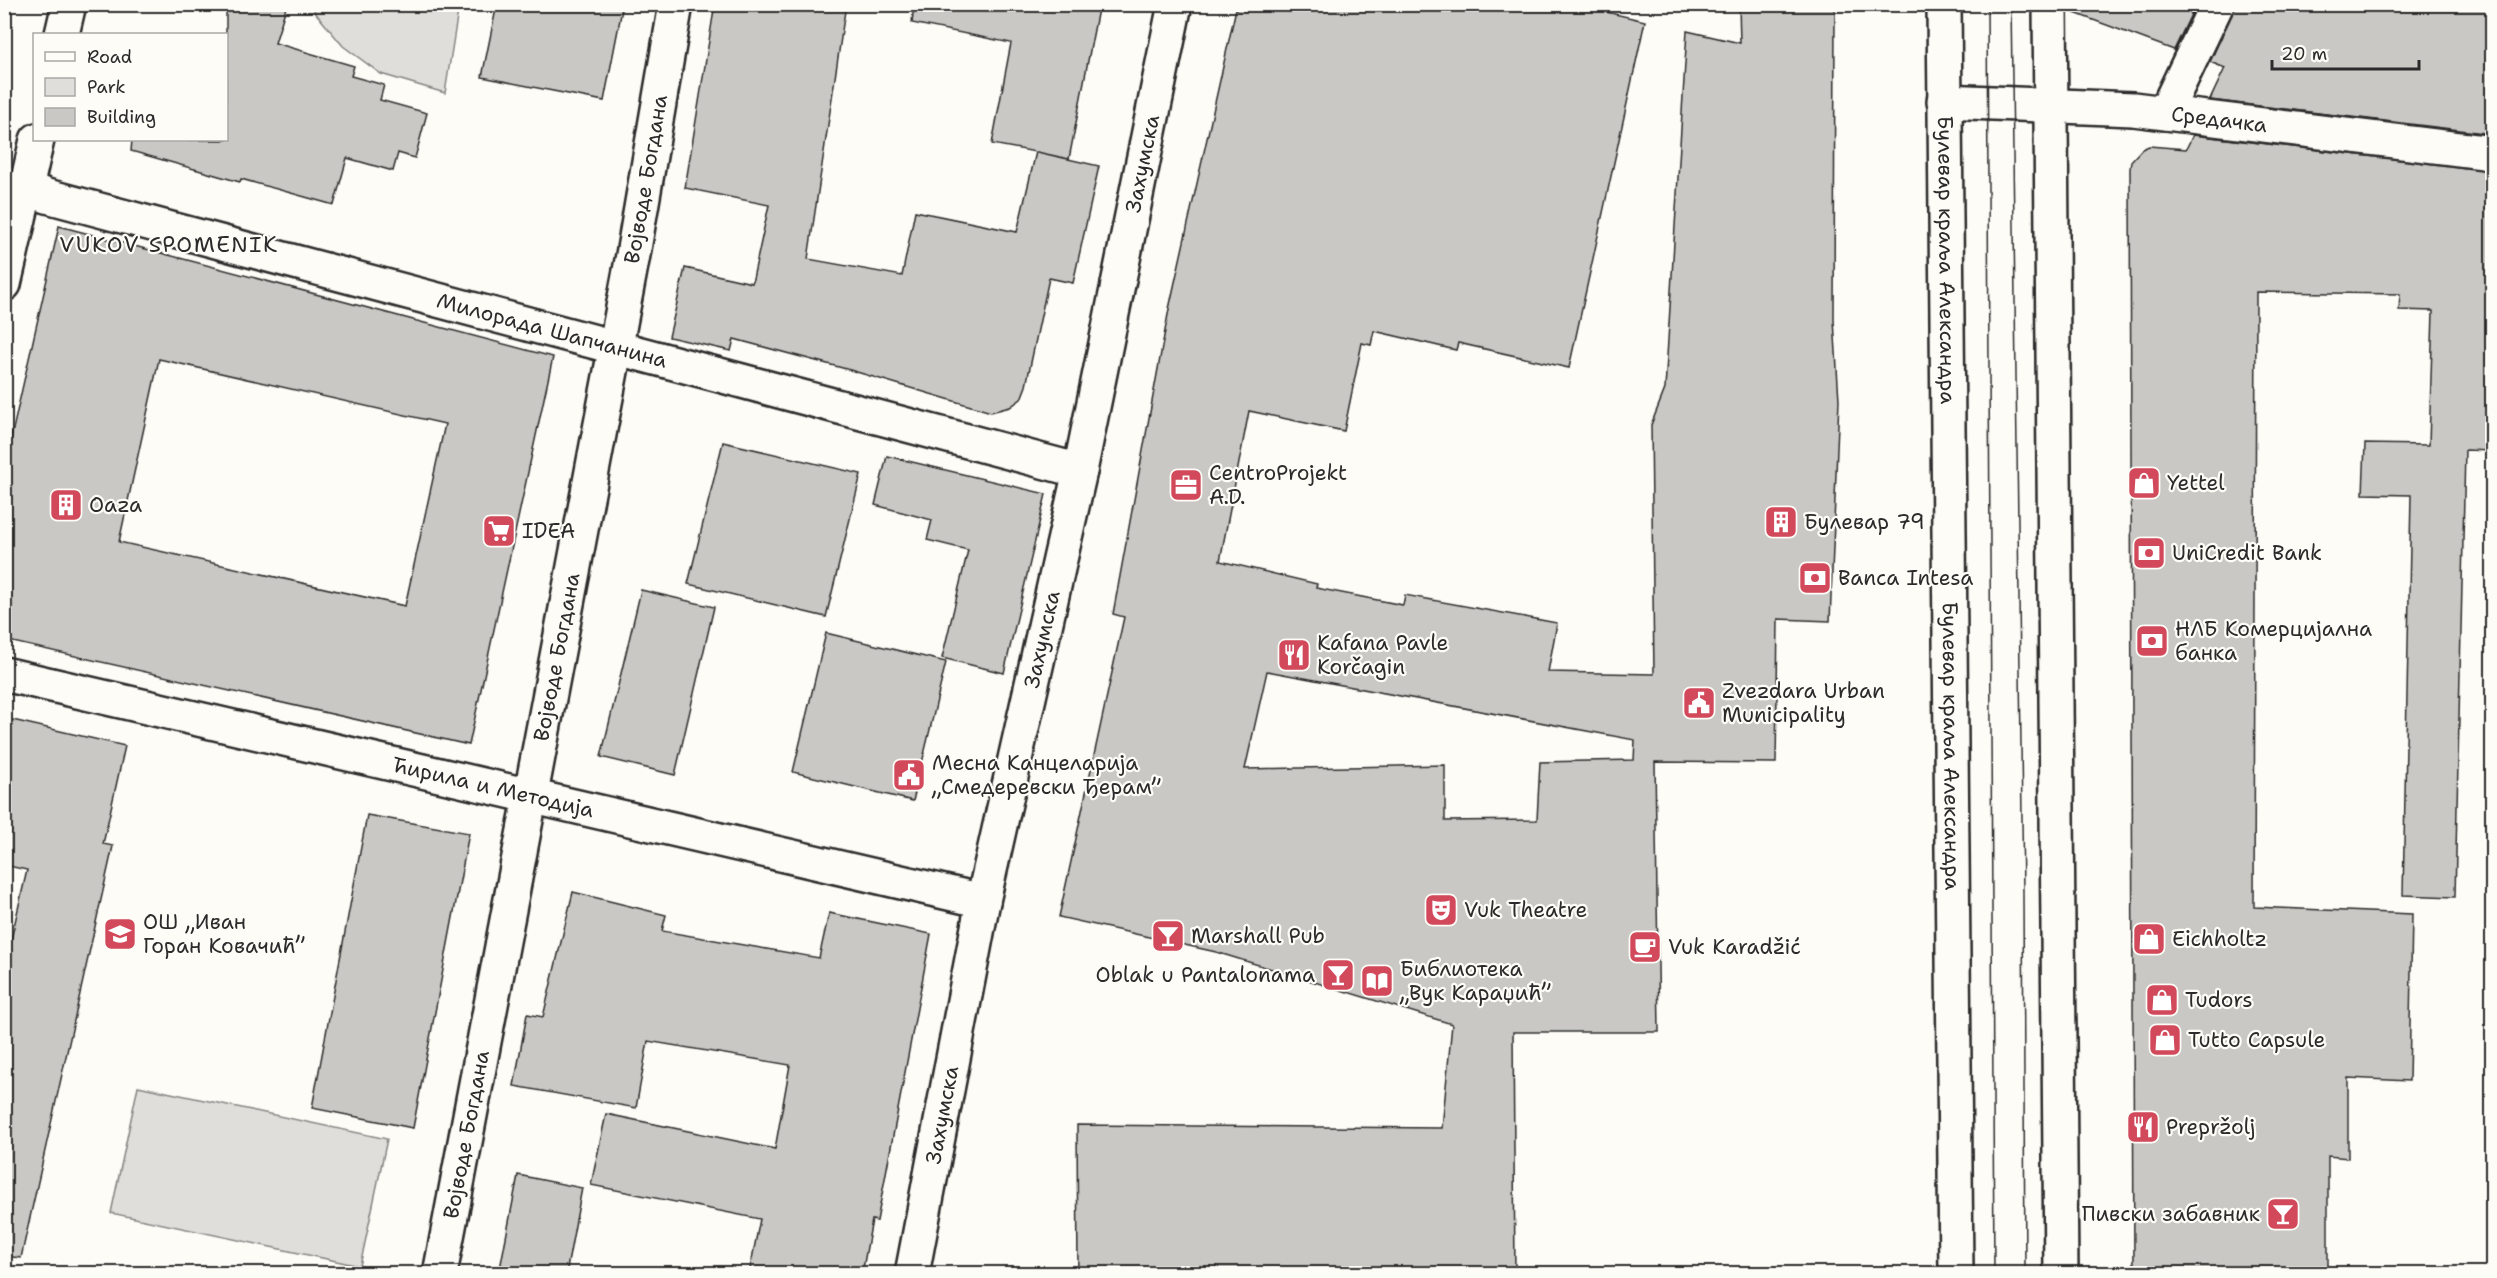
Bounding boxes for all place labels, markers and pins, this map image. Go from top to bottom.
place label: CentroProjekt A.D. [1209,459,1347,511]
shop icon: Yettel [2126,465,2162,501]
office icon: CentroProjekt A.D. [1168,467,1204,503]
place label: Yettel [2167,469,2225,497]
building icon: Oaza [48,487,84,523]
place label: Oaza [89,491,142,519]
building icon: Булевар 79 [1763,504,1799,540]
place label: Булевар 79 [1804,508,1925,536]
supermarket icon: IDEA [481,513,517,549]
place label: IDEA [522,517,575,545]
bank icon: UniCredit Bank [2131,535,2167,571]
place label: UniCredit Bank [2172,539,2322,567]
bank icon: Banca Intesa [1797,560,1833,596]
place label: Banca Intesa [1838,564,1973,592]
place label: НЛБ Комерцијална банка [2175,615,2372,667]
bank icon: НЛБ Комерцијална банка [2134,623,2170,659]
place label: Kafana Pavle Korčagin [1317,629,1448,681]
restaurant icon: Kafana Pavle Korčagin [1276,637,1312,673]
place label: Zvezdara Urban Municipality [1722,677,1885,729]
public building icon: Zvezdara Urban Municipality [1681,685,1717,721]
place label: Месна Канцеларија „Смедеревски Ђерам” [931,749,1161,801]
public building icon: Месна Канцеларија „Смедеревски Ђерам” [891,757,927,793]
theatre icon: Vuk Theatre [1423,892,1459,928]
place label: Vuk Theatre [1464,896,1587,924]
place label: ОШ „Иван Горан Ковачић” [143,908,305,960]
school or university icon: ОШ „Иван Горан Ковачић” [102,916,138,952]
bar icon: Marshall Pub [1150,918,1186,954]
shop icon: Eichholtz [2131,921,2167,957]
place label: Marshall Pub [1191,922,1325,950]
place label: Eichholtz [2172,925,2267,953]
cafe icon: Vuk Karadžić [1627,929,1663,965]
place label: Vuk Karadžić [1668,933,1801,961]
place label: Библиотека „Вук Караџић” [1399,955,1551,1007]
bar icon: Oblak u Pantalonama [1320,957,1356,993]
place label: Oblak u Pantalonama [1096,961,1315,989]
library icon: Библиотека „Вук Караџић” [1359,963,1395,999]
shop icon: Tudors [2144,982,2180,1018]
place label: Tudors [2185,986,2253,1014]
shop icon: Tutto Capsule [2147,1022,2183,1058]
place label: Tutto Capsule [2188,1026,2325,1054]
restaurant icon: Prepržolj [2125,1109,2161,1145]
place label: Prepržolj [2166,1113,2255,1141]
bar icon: Пивски забавник [2265,1196,2301,1232]
place label: Пивски забавник [2082,1200,2260,1228]

